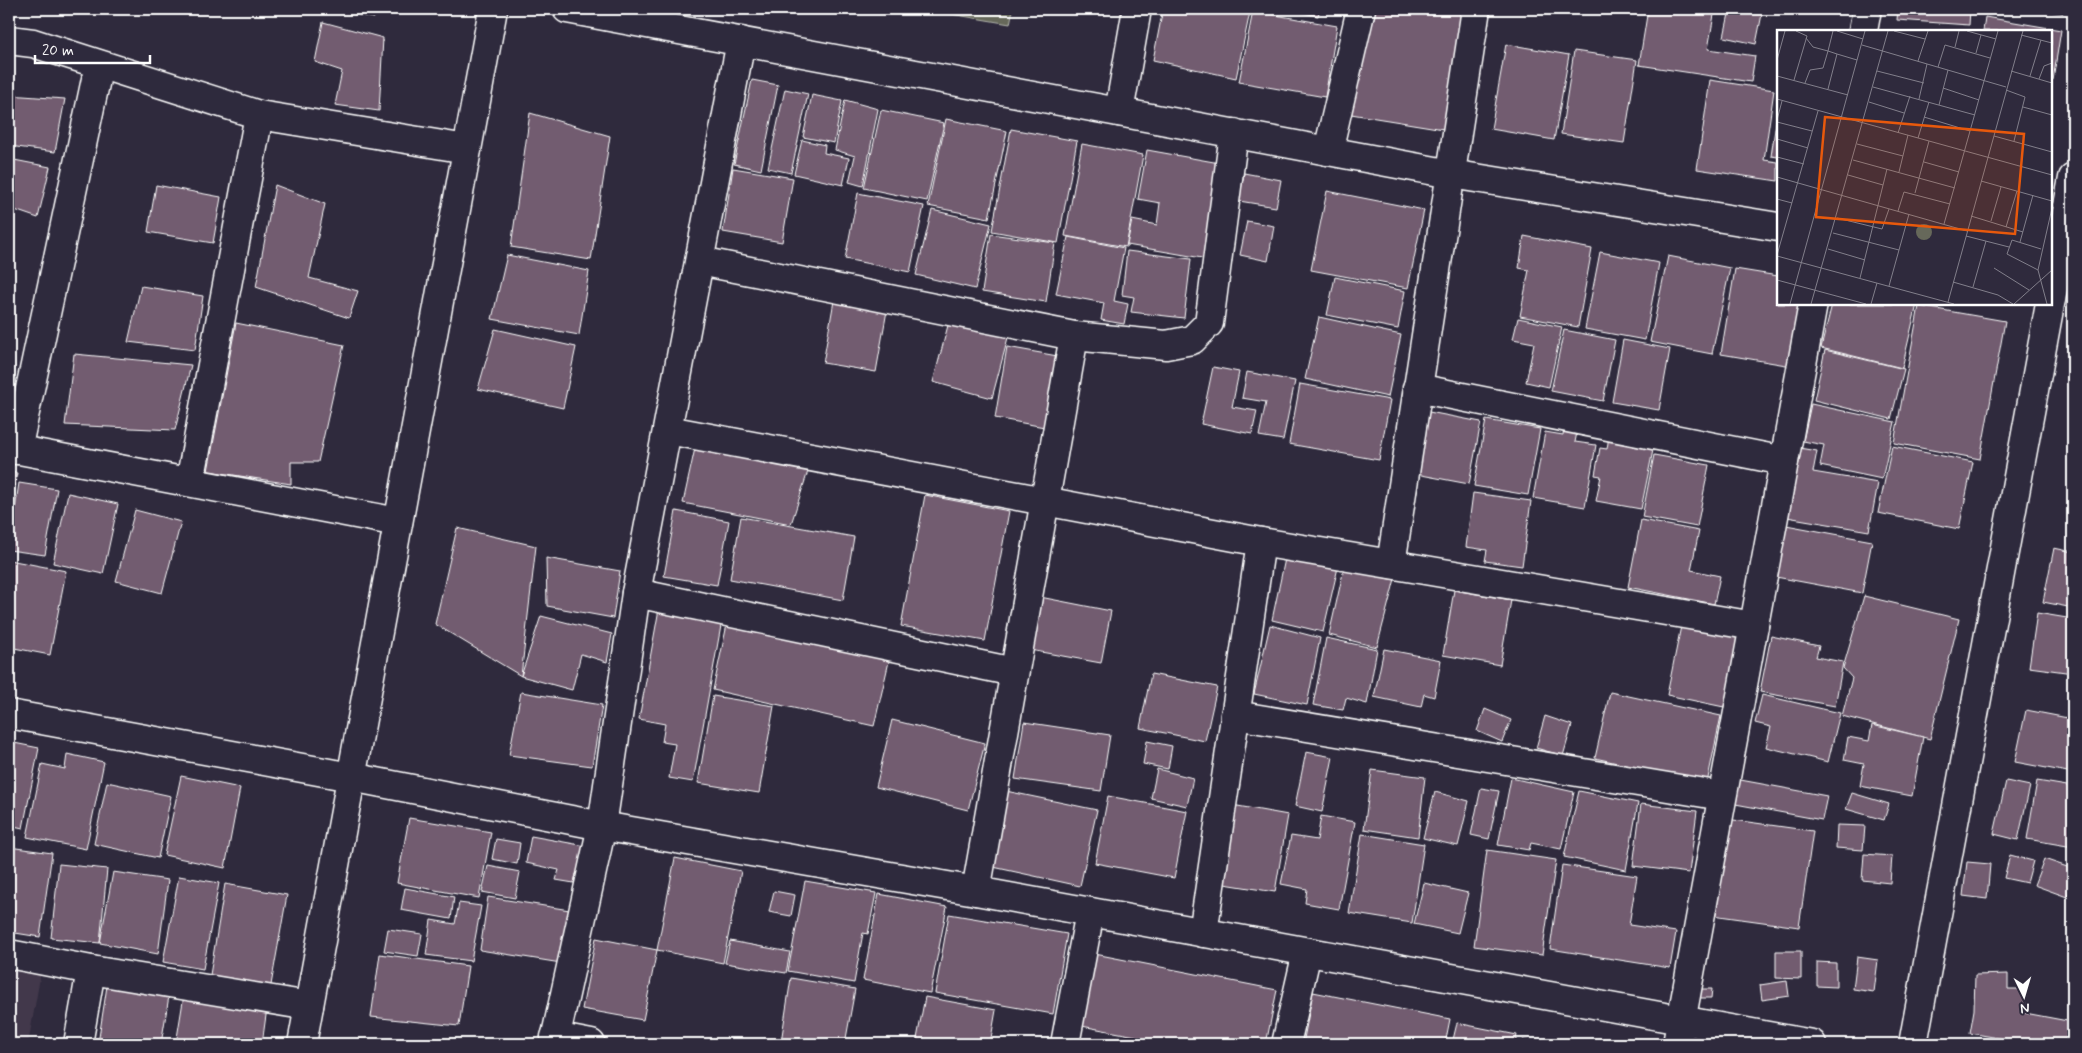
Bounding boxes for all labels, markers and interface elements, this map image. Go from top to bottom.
inset map [1777,30,2052,305]
scale bar [35,32,150,64]
text: 20 m [42,41,74,61]
north arrow [2000,970,2050,1020]
text: N [2020,999,2030,1017]

